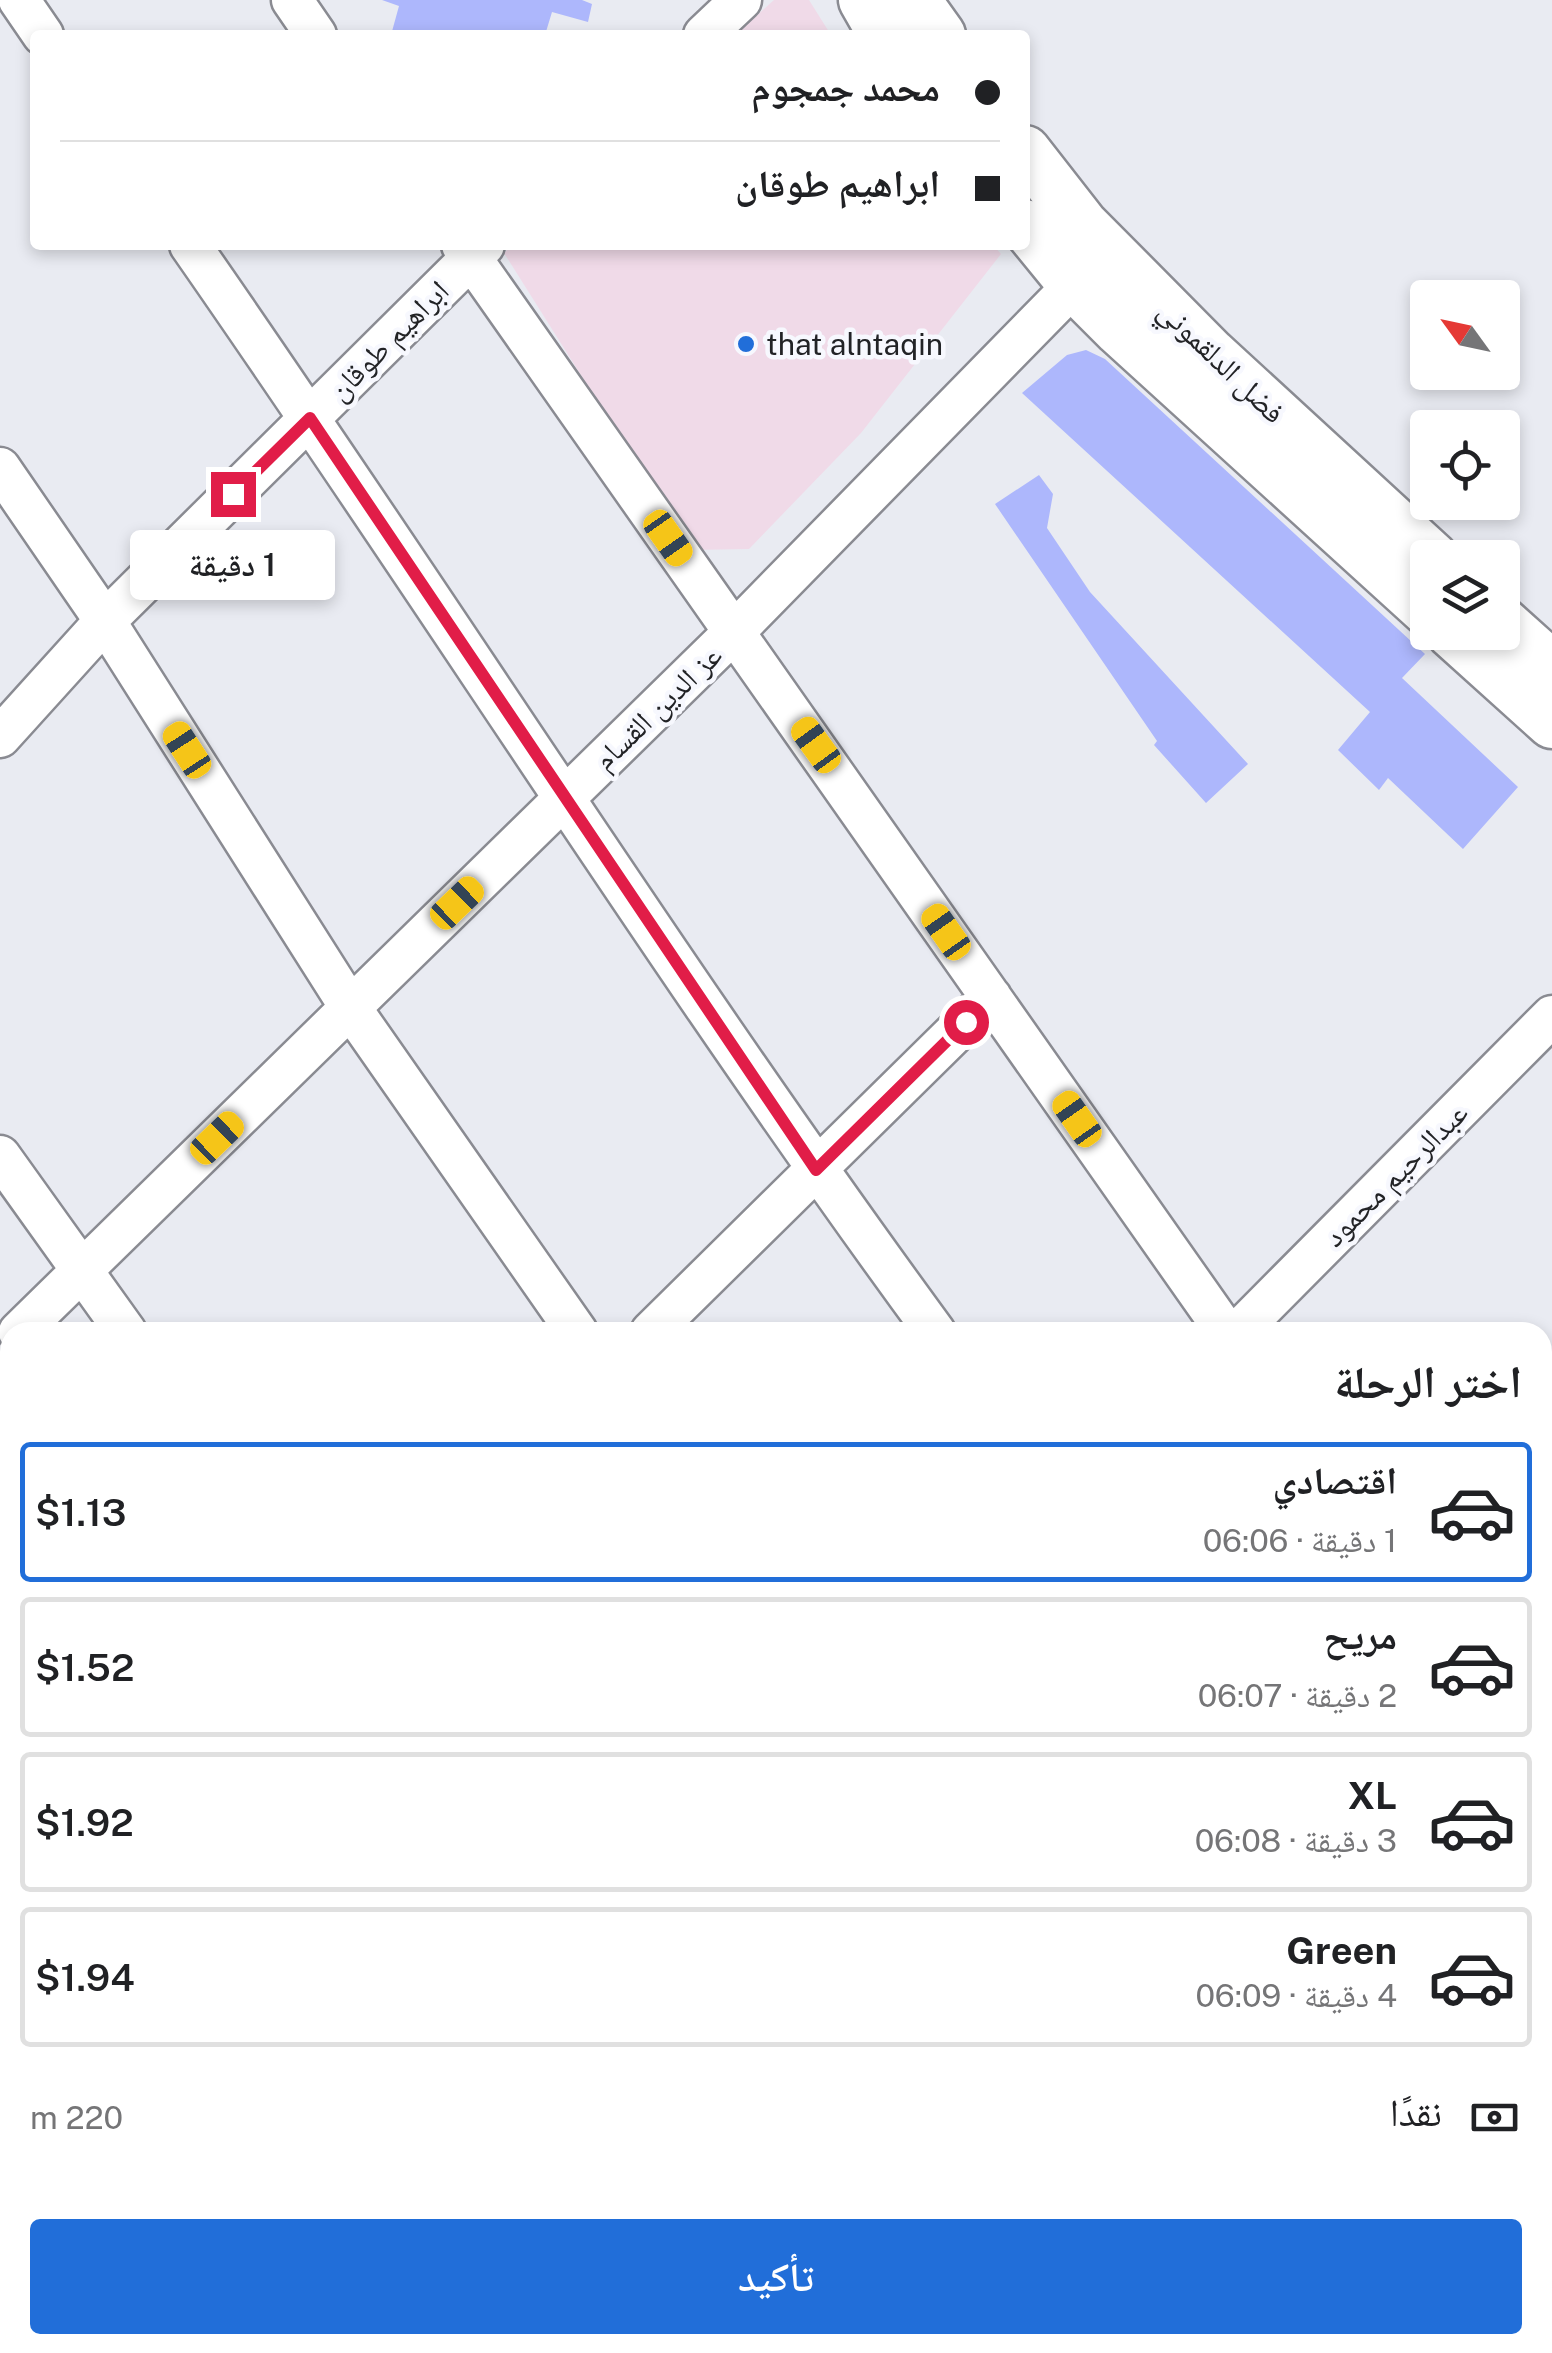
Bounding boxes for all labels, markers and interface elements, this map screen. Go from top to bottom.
text: محمد جمجوم [751,65,940,110]
text: ابراهيم طوقان [735,161,940,206]
street label: ابراهيم طوقان [320,272,458,410]
north arrow [1410,280,1520,390]
map controls [1410,280,1520,650]
street label: فضل الدلقموني [1147,292,1293,435]
place label: that alntaqin [766,326,943,362]
marker: that alntaqin [735,333,757,355]
button: locate [1410,410,1520,520]
route end [211,472,256,517]
car [639,505,697,571]
callout: 1 دقيقة [130,529,336,599]
button: layers [1410,540,1520,650]
text: 1 دقيقة [189,546,276,583]
street label: عز الدين القسام [585,637,730,779]
car [786,712,846,778]
car [158,717,216,783]
car [425,871,489,935]
car [917,899,975,965]
route start [944,1000,989,1045]
car [1048,1086,1106,1152]
street label: عبدالرحيم محمود [1315,1094,1477,1256]
car [185,1106,249,1170]
text: اختر الرحلة [1334,1355,1522,1408]
text: اقتصادي [1273,1458,1397,1503]
icon: car [1427,1467,1517,1557]
text: $1.13 [35,1490,126,1535]
text: 1 دقيقة · 06:06 [1203,1522,1397,1559]
text: مريح [1323,1613,1397,1658]
icon: car [1427,1622,1517,1712]
text: $1.52 [35,1645,134,1690]
text: 2 دقيقة · 06:07 [1198,1677,1397,1714]
text: XL [1348,1773,1397,1818]
icon: car [1427,1777,1517,1867]
text: $1.92 [35,1800,134,1845]
text: 3 دقيقة · 06:08 [1195,1822,1397,1859]
text: Green [1286,1928,1397,1973]
icon: car [1427,1932,1517,2022]
text: $1.94 [35,1955,135,2000]
text: 4 دقيقة · 06:09 [1195,1977,1397,2014]
text: نقدًا [1390,2090,1442,2135]
icon: cash [1467,2090,1522,2145]
text: 220 m [30,2099,123,2136]
button: تأكيد [30,2219,1522,2334]

